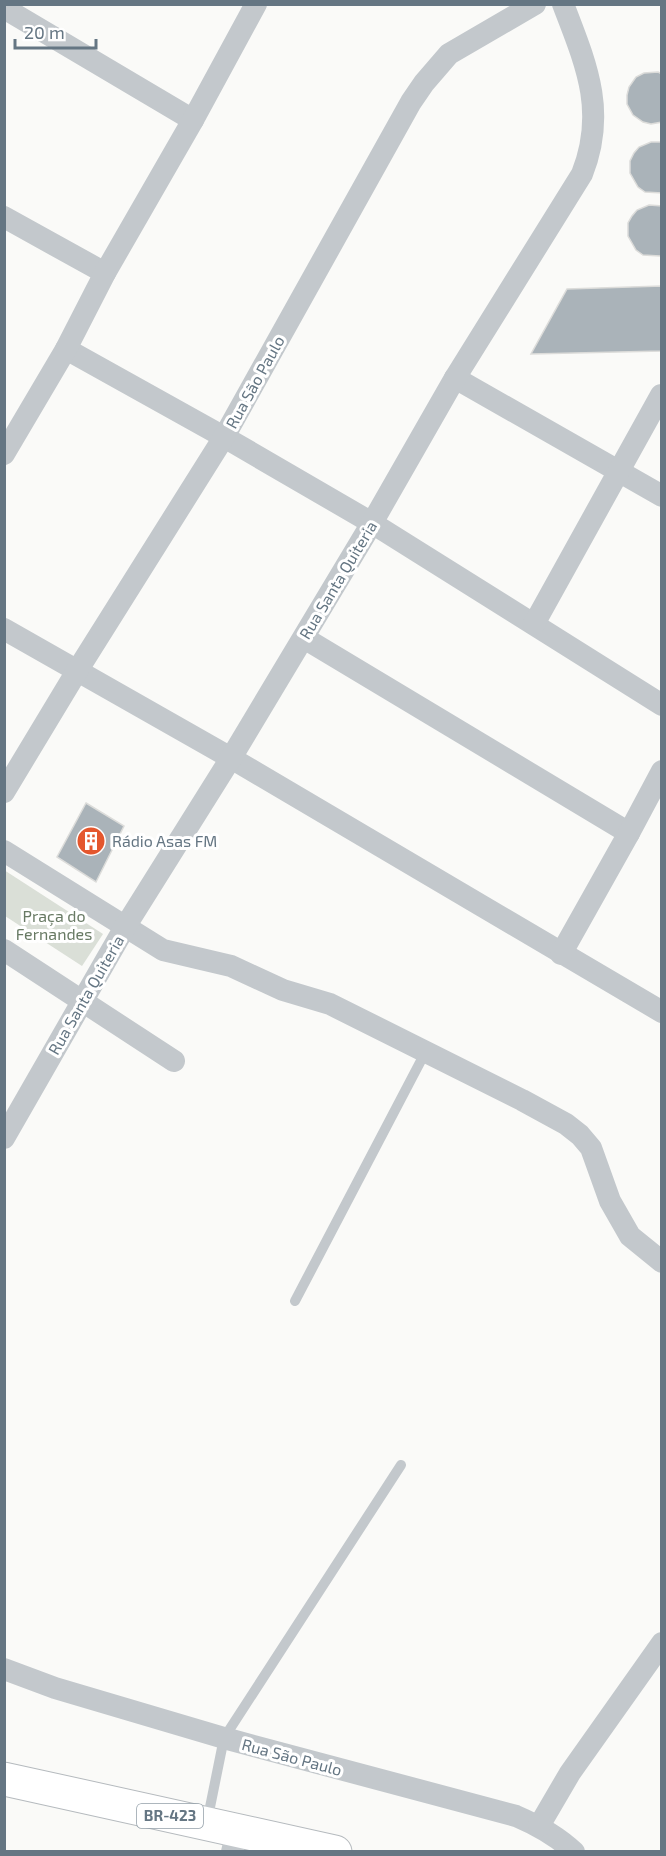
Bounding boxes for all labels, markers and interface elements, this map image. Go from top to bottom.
scale bar [15,12,96,50]
text: 20 m [24,21,65,43]
street label: Rua São Paulo [221,332,288,431]
street label: Rua Santa Quiteria [295,517,381,643]
building icon: Rádio Asas FM [75,825,107,857]
place label: Rádio Asas FM [112,831,217,850]
park label: Praça do Fernandes [16,906,92,943]
street label: Rua Santa Quiteria [44,932,128,1058]
street label: Rua São Paulo [240,1734,344,1779]
road number: BR-423 [137,1804,203,1828]

